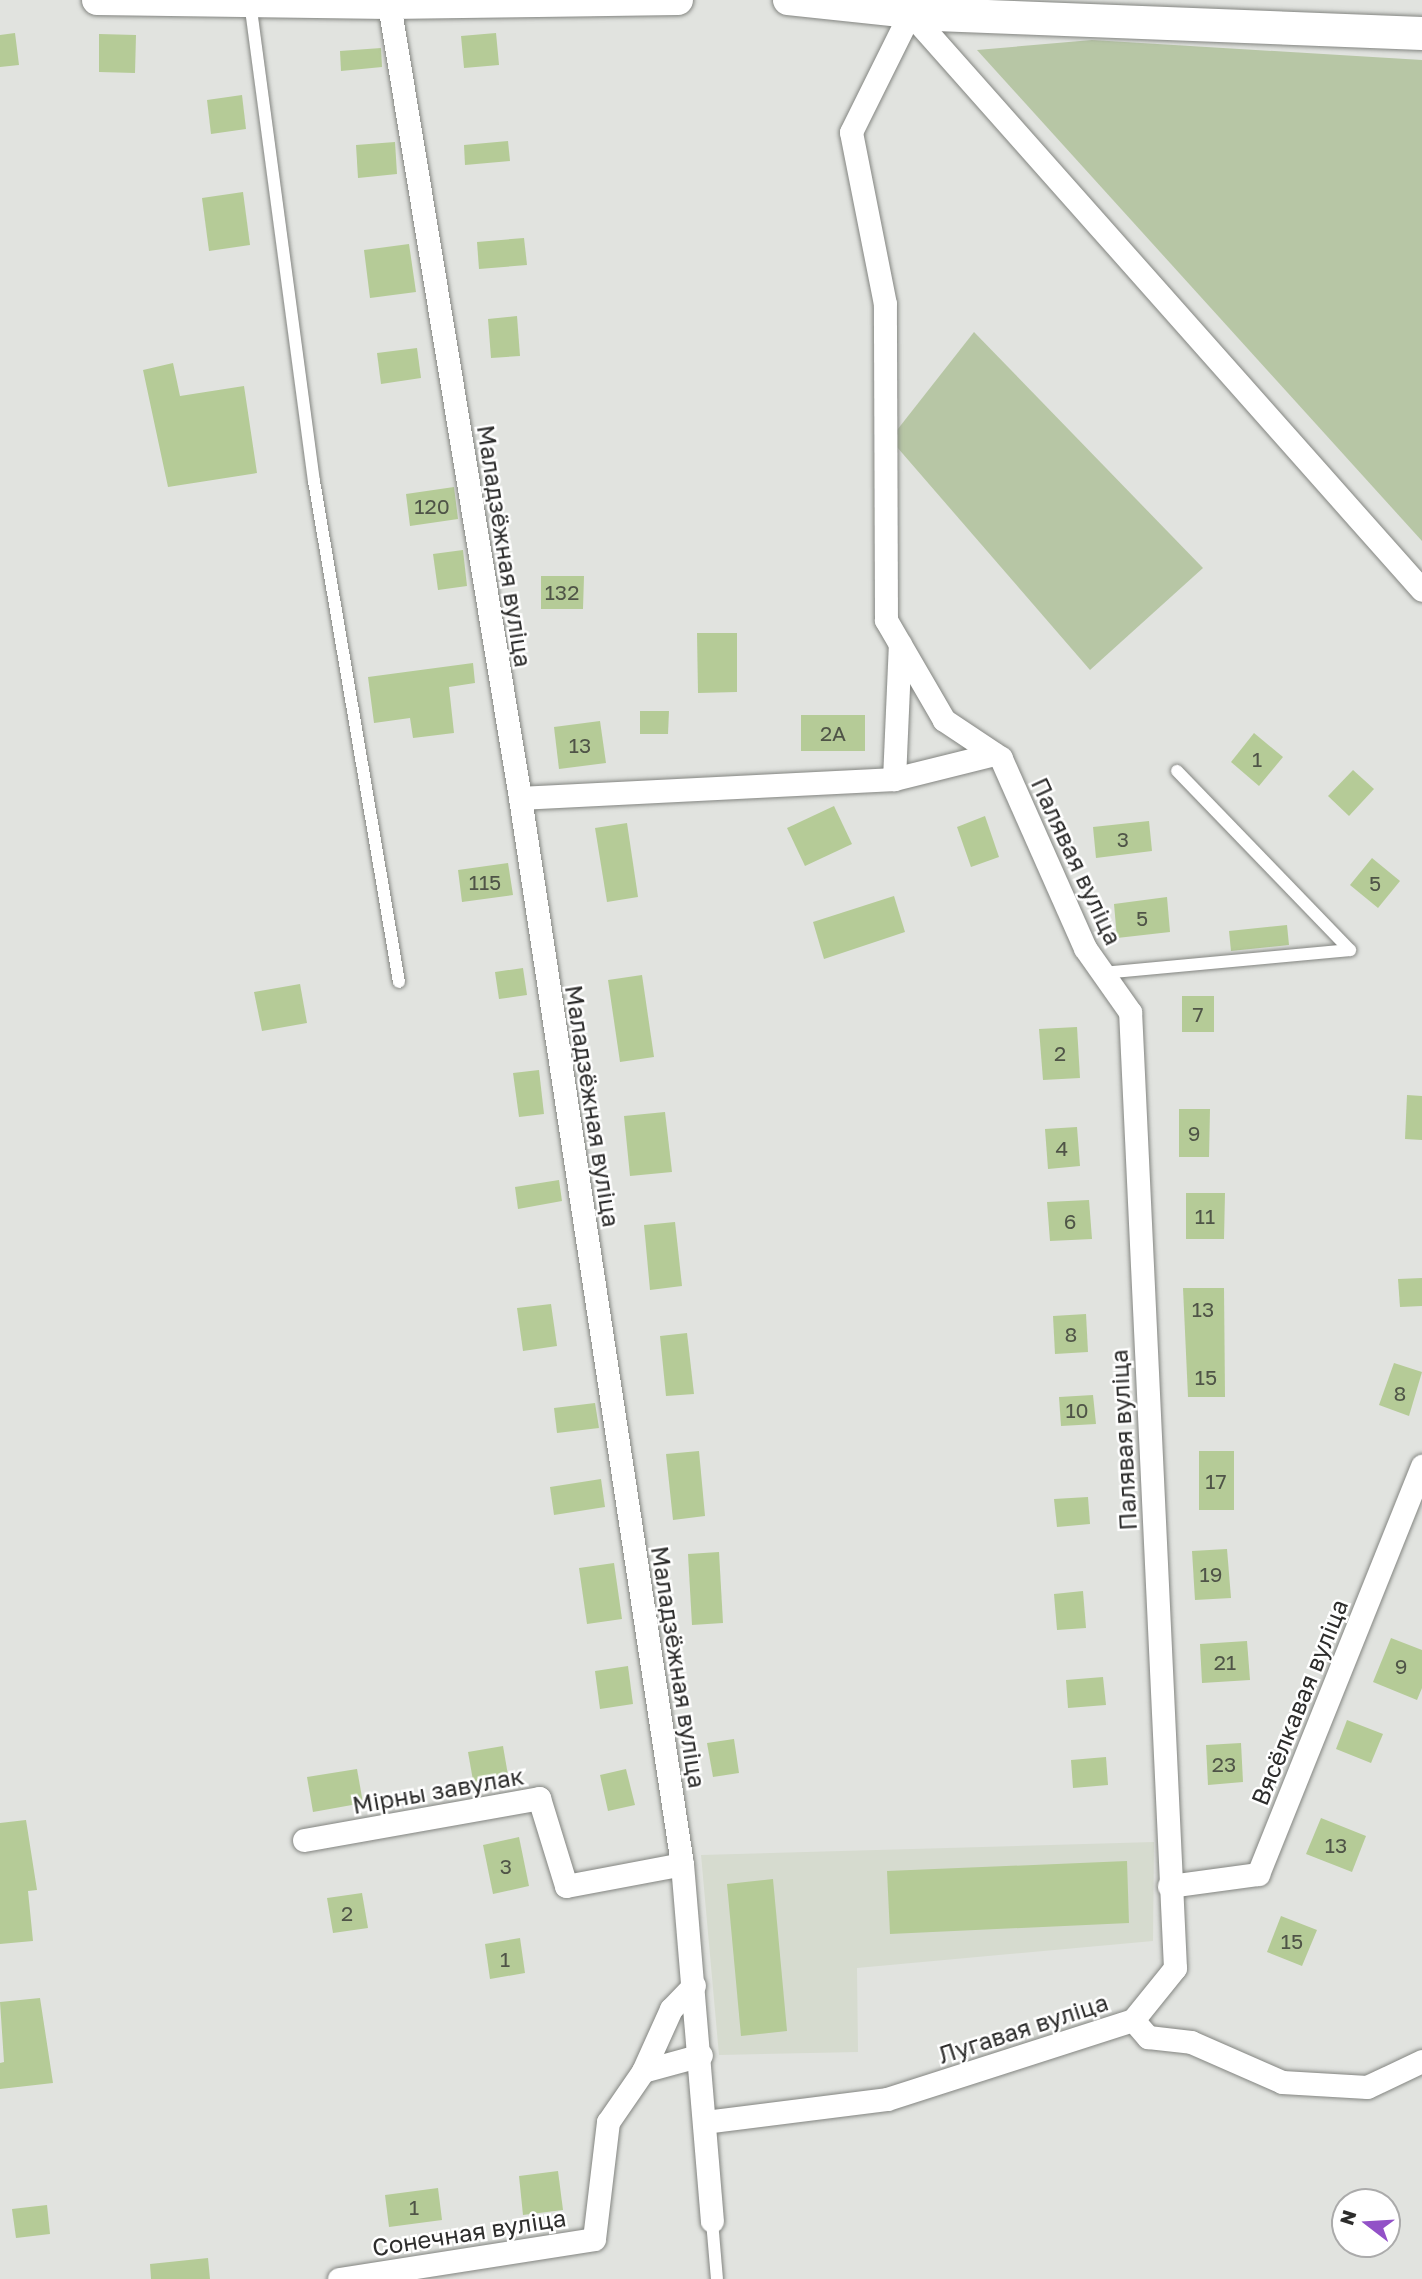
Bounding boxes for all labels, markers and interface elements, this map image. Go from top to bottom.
street label: Маладзёжная вуліца [472,423,538,669]
house number: 120 [414,493,450,519]
house number: 132 [545,579,579,605]
house number: 2А [820,720,846,746]
house number: 13 [569,732,591,758]
house number: 1 [1252,746,1262,772]
street label: Палявая вуліца [1026,773,1128,949]
house number: 3 [1117,826,1129,852]
house number: 115 [469,869,501,895]
house number: 5 [1369,870,1381,896]
house number: 5 [1136,905,1148,931]
street label: Маладзёжная вуліца [560,983,626,1229]
house number: 7 [1192,1001,1204,1027]
house number: 2 [1054,1040,1066,1066]
house number: 9 [1188,1120,1200,1146]
house number: 4 [1056,1135,1068,1161]
house number: 11 [1195,1203,1215,1229]
house number: 6 [1064,1208,1076,1234]
house number: 13 [1192,1296,1214,1322]
house number: 8 [1065,1321,1077,1347]
street label: Палявая вуліца [1104,1349,1142,1531]
house number: 15 [1195,1364,1217,1390]
house number: 8 [1394,1380,1406,1406]
house number: 10 [1065,1397,1089,1423]
house number: 17 [1205,1468,1227,1494]
street label: Маладзёжная вуліца [646,1544,712,1790]
house number: 19 [1200,1561,1222,1587]
street label: Вясёлкавая вуліца [1245,1595,1353,1809]
house number: 21 [1214,1649,1236,1675]
house number: 9 [1395,1653,1407,1679]
house number: 23 [1212,1751,1236,1777]
street label: Мірны завулак [350,1761,526,1819]
house number: 13 [1325,1832,1347,1858]
house number: 3 [500,1853,512,1879]
house number: 2 [341,1900,353,1926]
house number: 15 [1281,1928,1303,1954]
house number: 1 [500,1946,510,1972]
street label: Лугавая вуліца [935,1987,1111,2069]
north arrow [1331,2188,1401,2258]
house number: 1 [409,2194,419,2220]
street label: Сонечная вуліца [370,2202,568,2262]
text: N [1334,2207,1360,2228]

